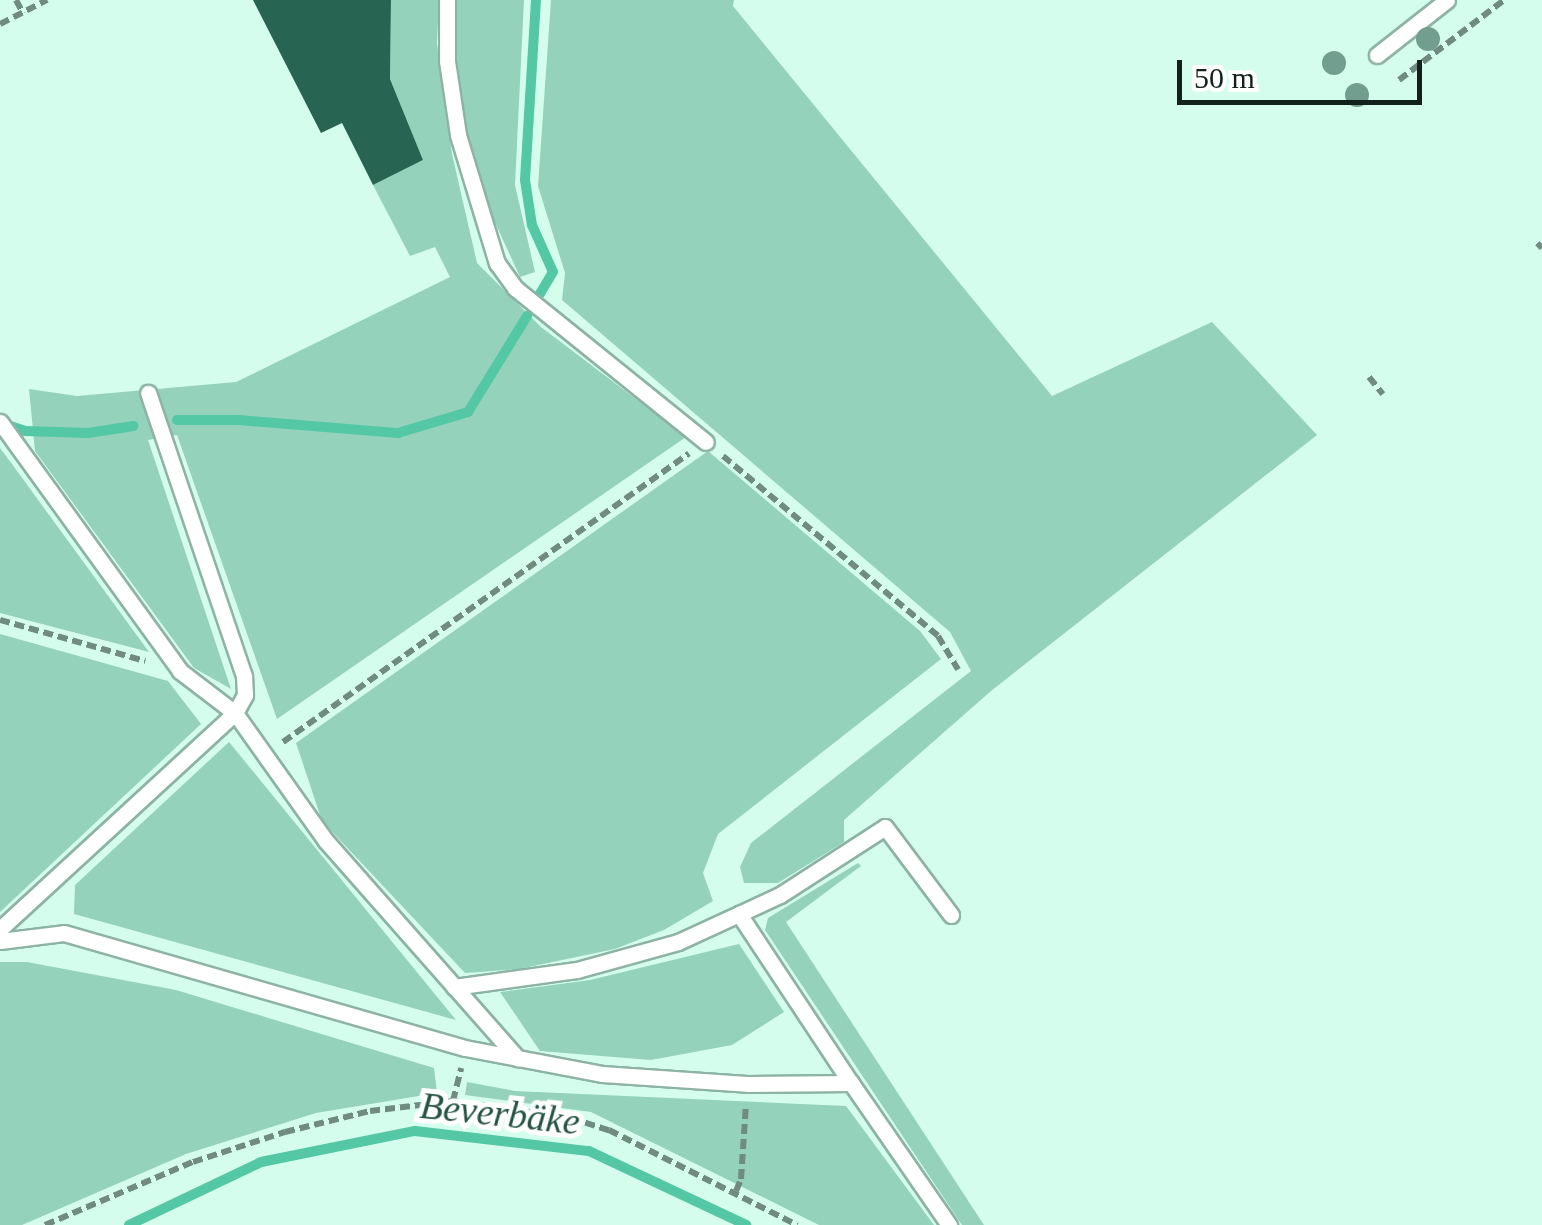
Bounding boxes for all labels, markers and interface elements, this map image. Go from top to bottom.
scale bar [1182,40,1427,102]
text: 50 m [1194,61,1255,94]
water label: Beverbäke [418,1083,582,1145]

